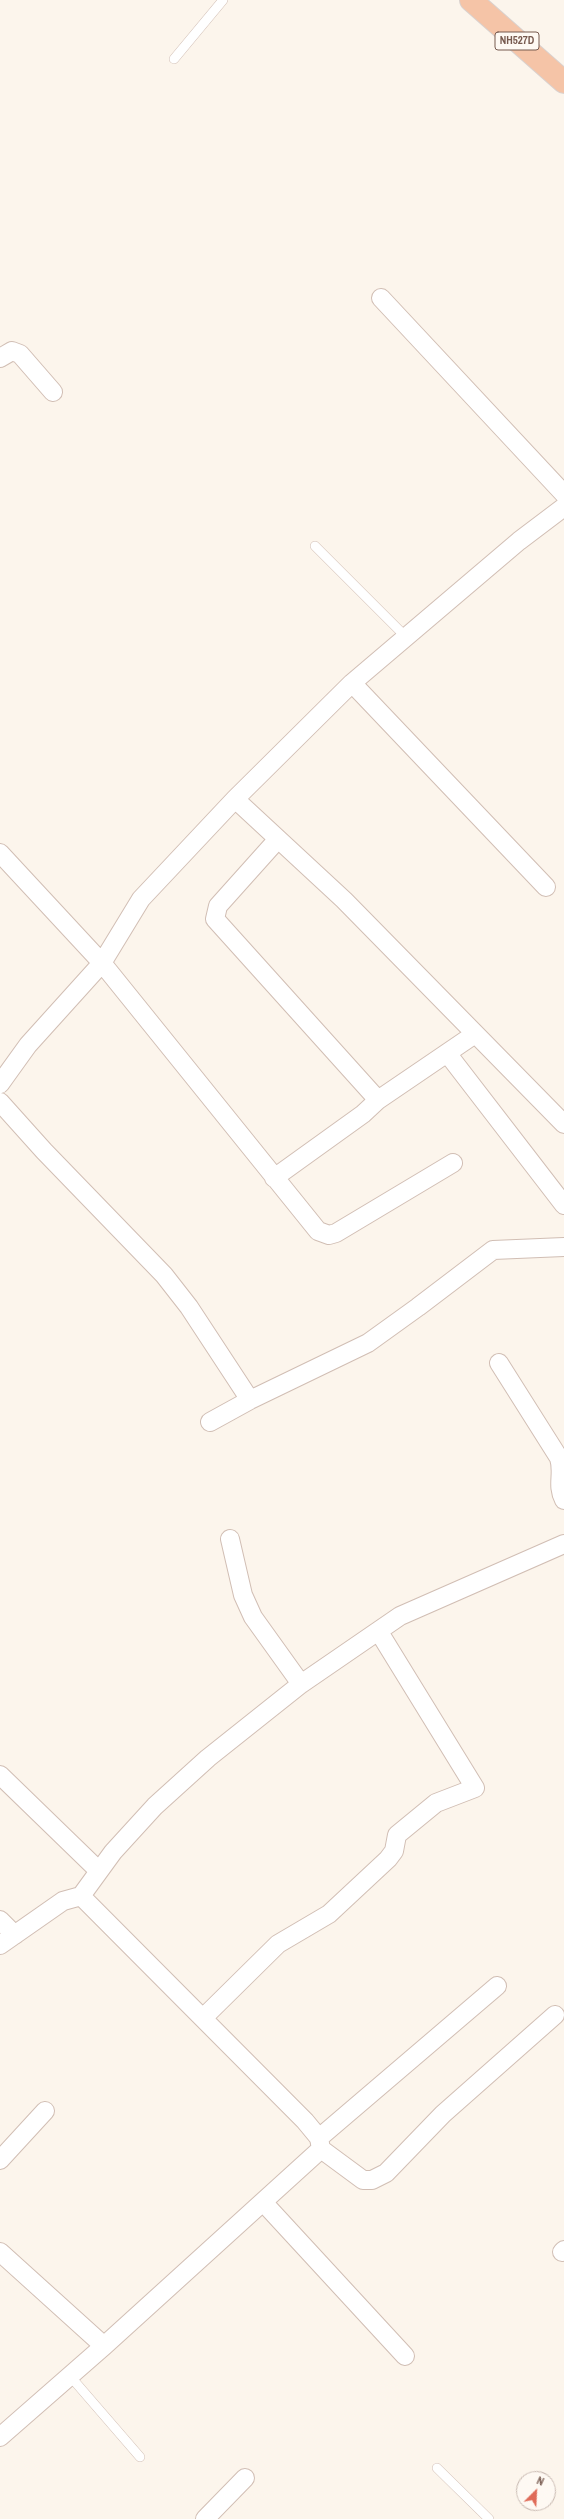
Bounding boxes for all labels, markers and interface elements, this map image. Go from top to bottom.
road number: NH527D [495,32,539,50]
north arrow [516,2471,556,2511]
text: N [535,2473,546,2489]

